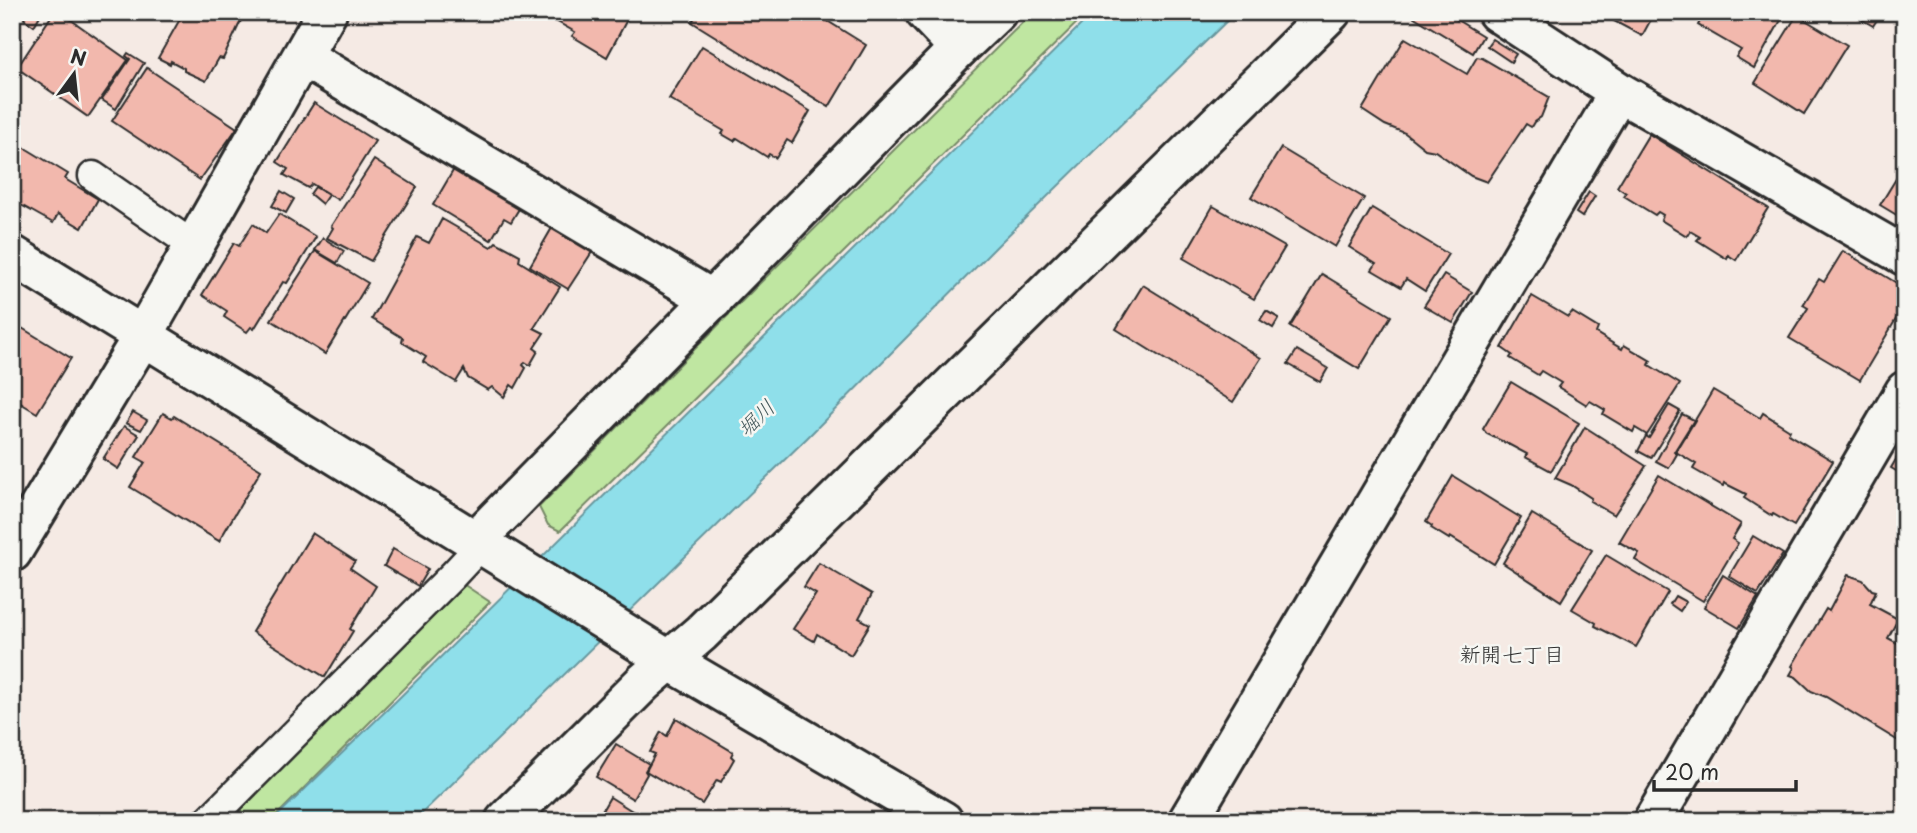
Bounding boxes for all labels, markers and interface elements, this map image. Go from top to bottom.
north arrow [38,38,108,108]
text: N [68,41,90,72]
water label: 堀川 [729,391,781,443]
district label: 新開七丁目 [1460,637,1565,669]
scale bar [1654,749,1796,793]
text: 20 m [1665,755,1719,787]

